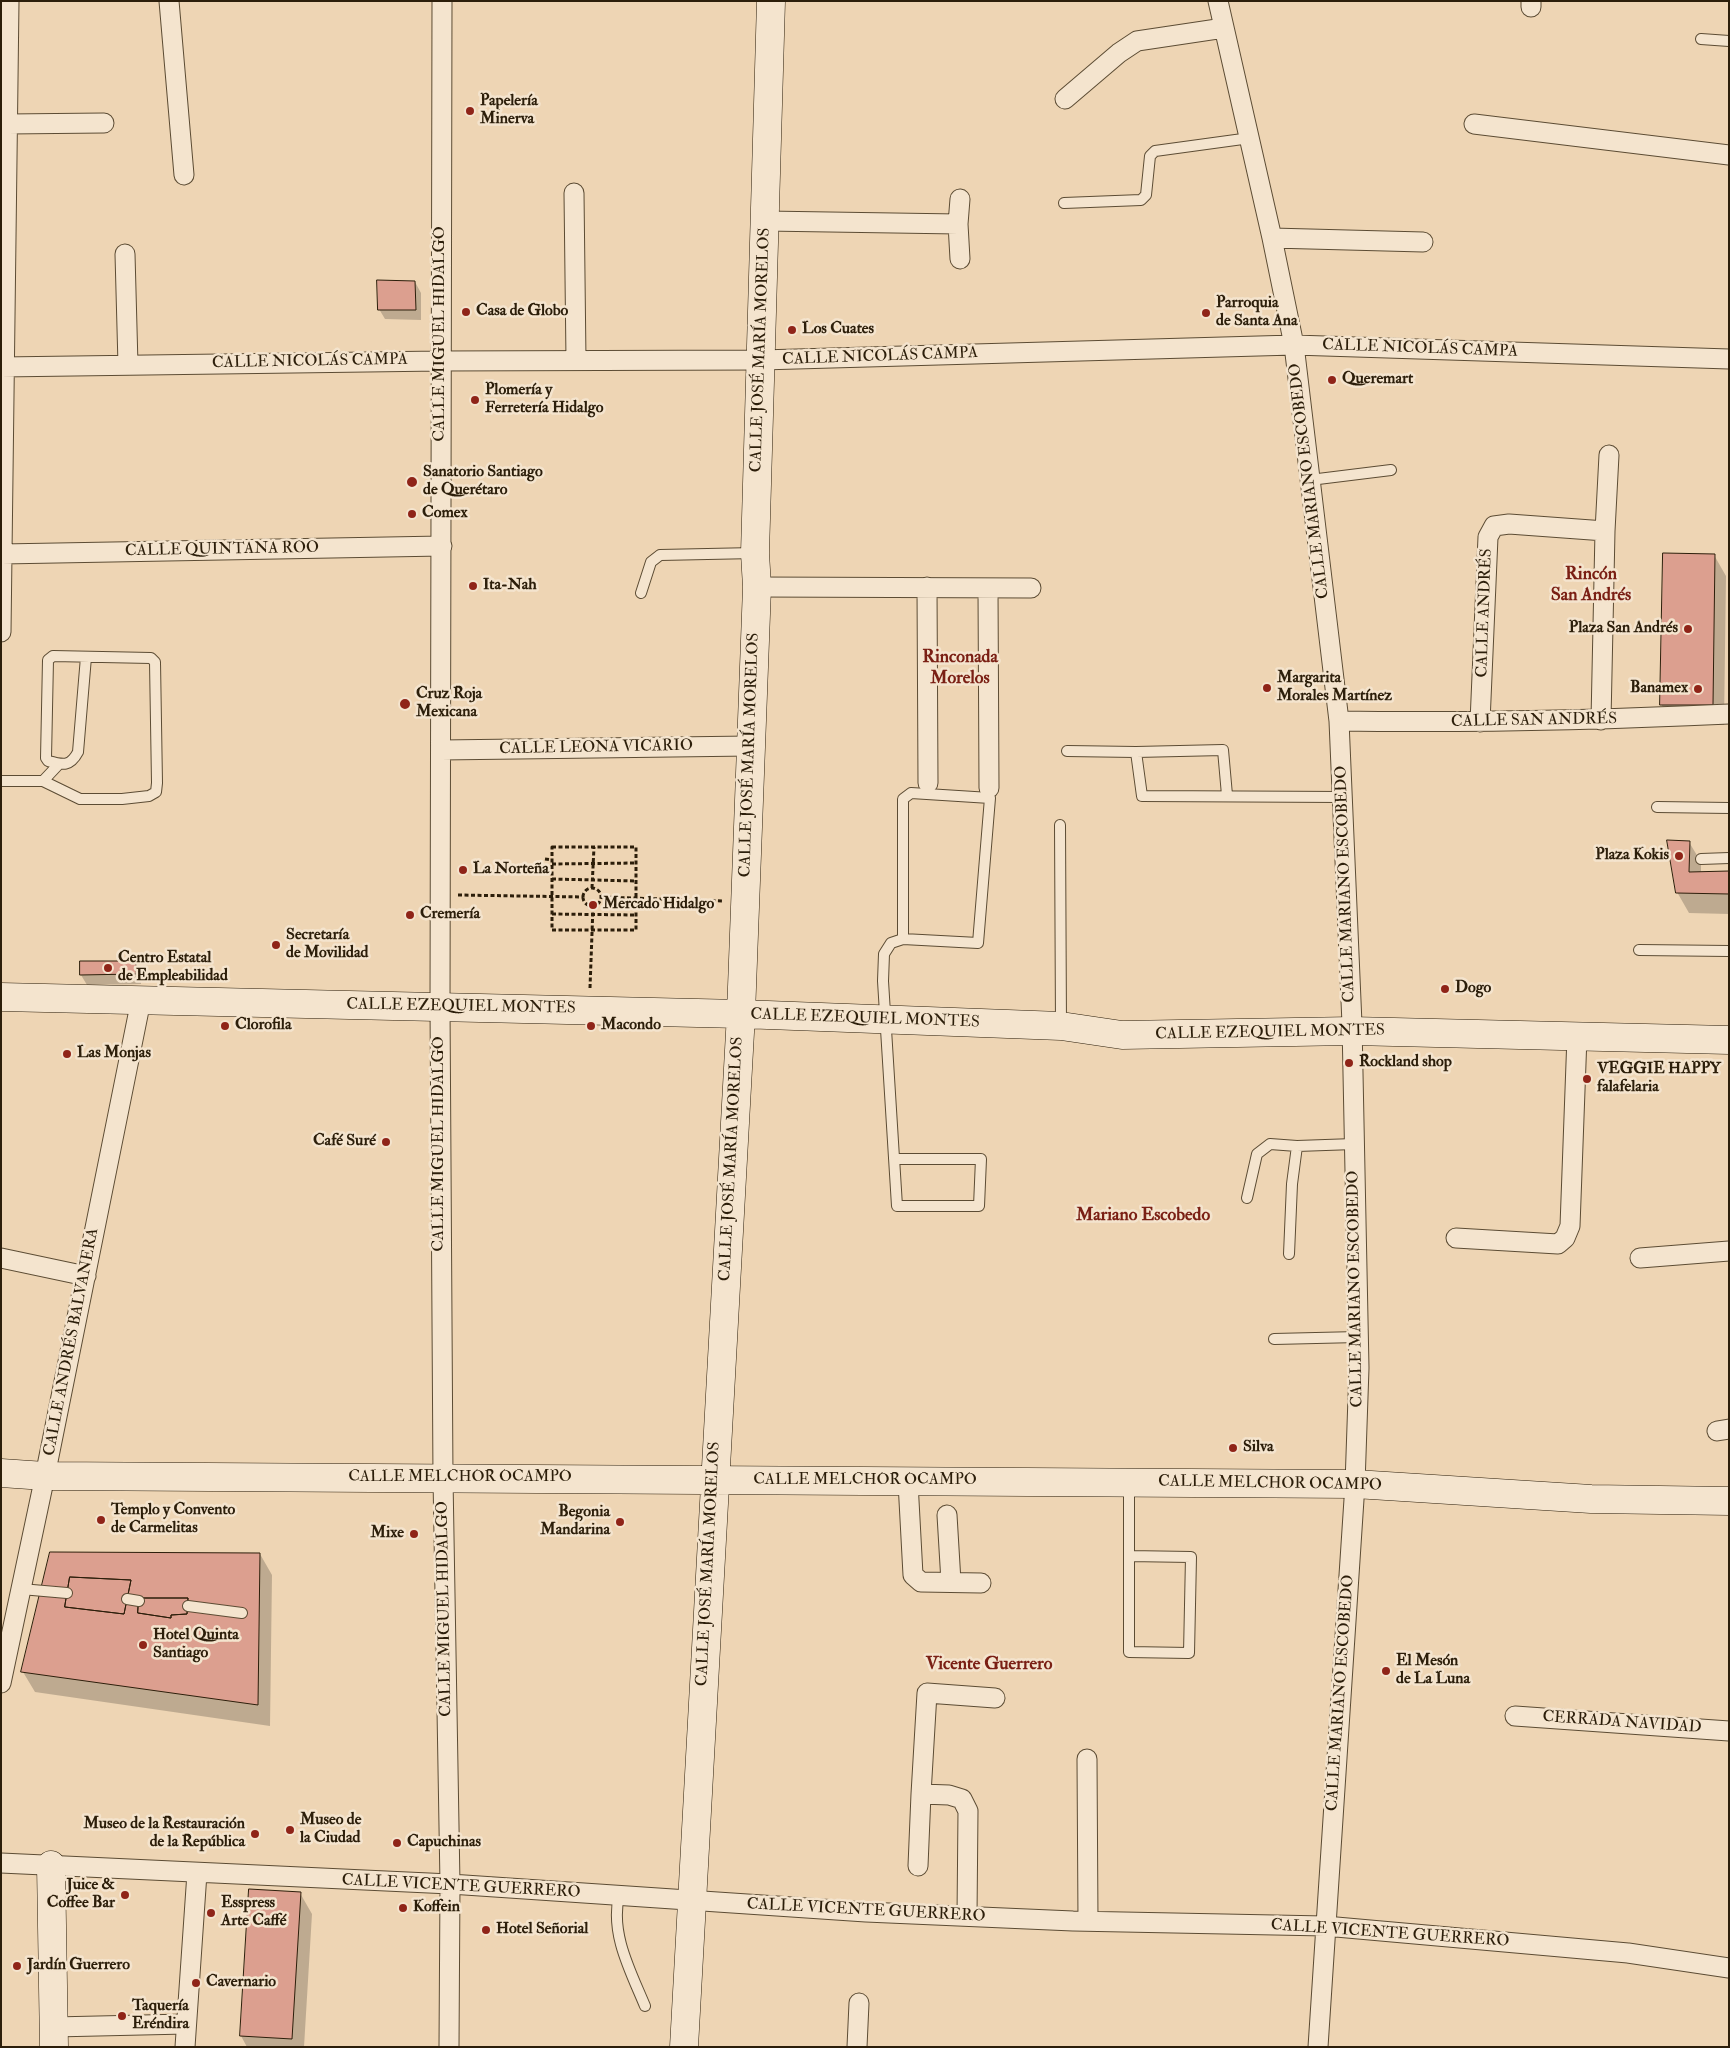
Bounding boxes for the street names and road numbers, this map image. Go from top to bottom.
street label: CALLE MIGUEL HIDALGO [431,226,451,442]
street label: CALLE JOSÉ MARÍA MORELOS [747,227,775,473]
street label: CALLE NICOLÁS CAMPA [1322,336,1518,362]
street label: CALLE NICOLÁS CAMPA [782,344,978,370]
street label: CALLE NICOLÁS CAMPA [212,351,408,373]
street label: CALLE MARIANO ESCOBEDO [1286,362,1334,600]
street label: CALLE QUINTANA ROO [125,539,319,561]
street label: CALLE ANDRÉS [1473,548,1497,678]
street label: CALLE JOSÉ MARÍA MORELOS [736,632,764,878]
street label: CALLE SAN ANDRÉS [1451,710,1617,732]
street label: CALLE LEONA VICARIO [499,737,693,759]
street label: CALLE MARIANO ESCOBEDO [1332,765,1360,1003]
street label: CALLE EZEQUIEL MONTES [346,995,576,1019]
street label: CALLE EZEQUIEL MONTES [750,1005,980,1033]
street label: CALLE EZEQUIEL MONTES [1155,1021,1385,1045]
street label: CALLE MIGUEL HIDALGO [430,1036,450,1252]
street label: CALLE JOSÉ MARÍA MORELOS [716,1036,748,1282]
street label: CALLE MARIANO ESCOBEDO [1344,1170,1368,1408]
street label: CALLE ANDRÉS BALVANERA [40,1226,104,1458]
street label: CALLE JOSÉ MARÍA MORELOS [693,1441,725,1687]
street label: CALLE MELCHOR OCAMPO [348,1468,572,1488]
street label: CALLE MELCHOR OCAMPO [753,1471,977,1491]
street label: CALLE MELCHOR OCAMPO [1158,1472,1382,1496]
street label: CALLE MIGUEL HIDALGO [434,1501,456,1717]
street label: CALLE MARIANO ESCOBEDO [1323,1574,1359,1812]
street label: CERRADA NAVIDAD [1542,1708,1702,1738]
street label: CALLE VICENTE GUERRERO [341,1871,581,1903]
street label: CALLE VICENTE GUERRERO [746,1895,986,1927]
street label: CALLE VICENTE GUERRERO [1270,1916,1510,1952]

